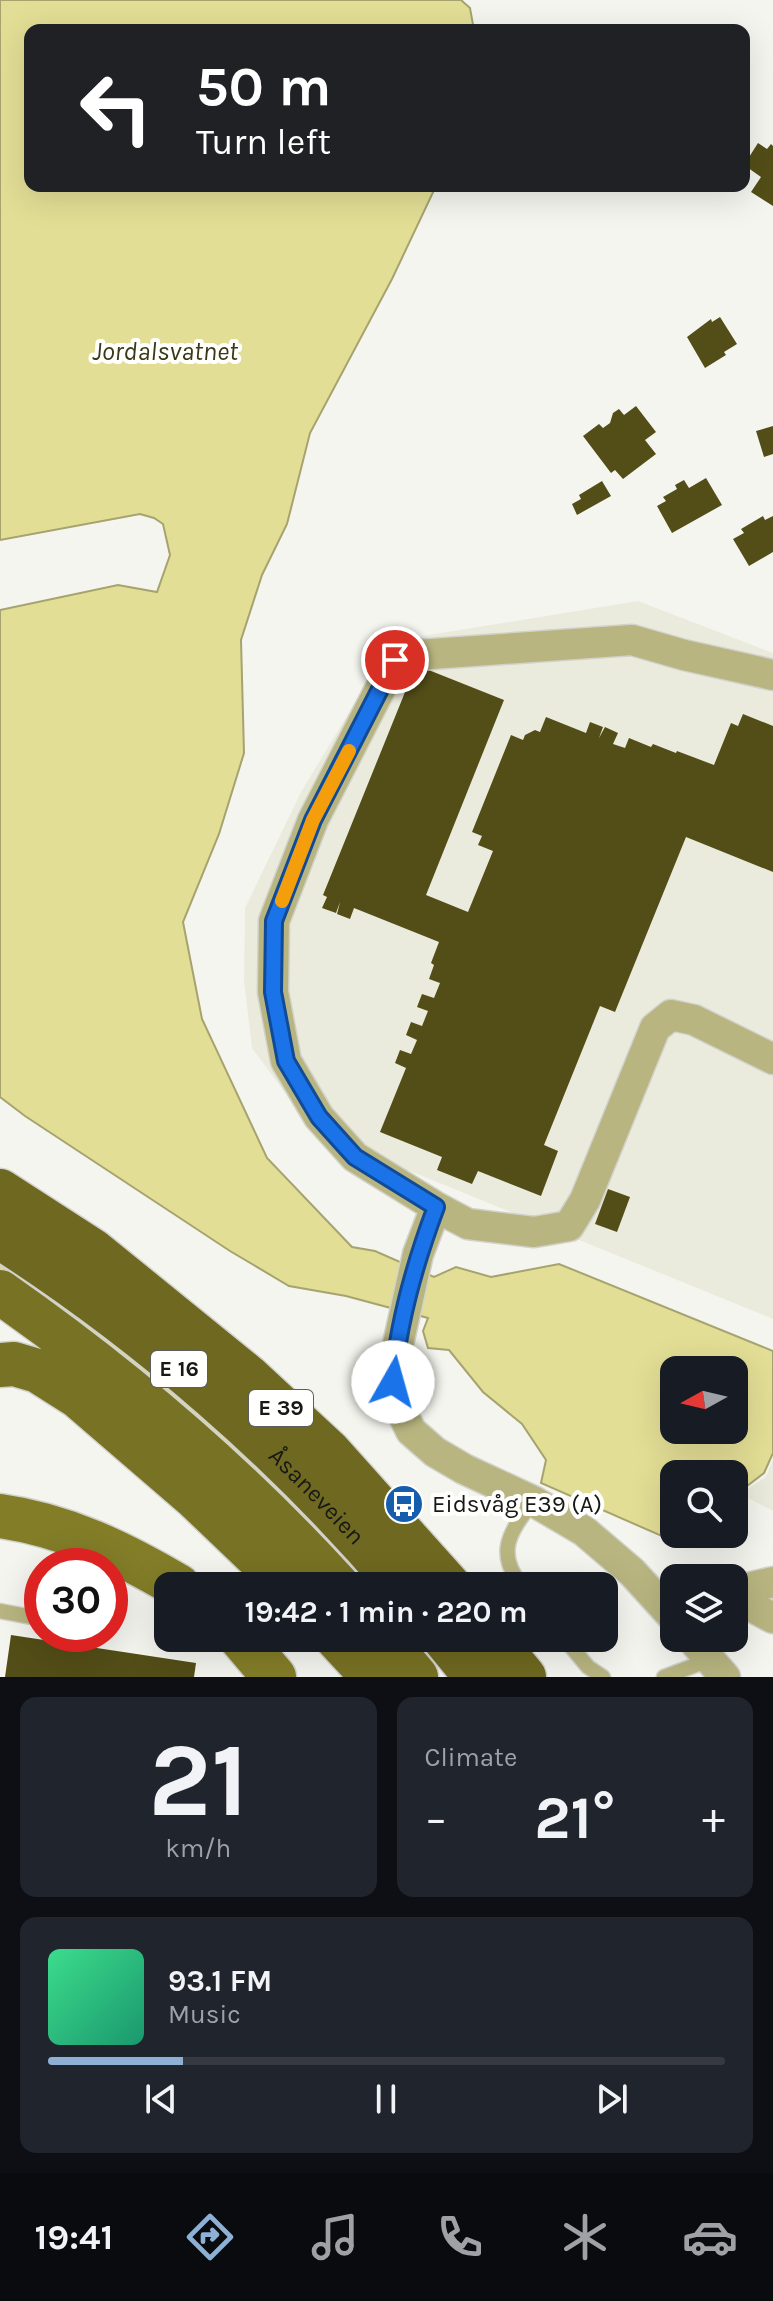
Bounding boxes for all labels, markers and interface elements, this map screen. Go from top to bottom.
text: 50 m [196,54,331,119]
icon: left [64,56,168,160]
text: Turn left [196,121,331,163]
water label: Jordalsvatnet [92,336,239,367]
pin [361,626,429,694]
icon: arrive [373,638,417,682]
position arrow [351,1340,435,1424]
road number: E 16 [151,1351,207,1387]
north arrow [660,1356,748,1444]
map controls [660,1356,748,1652]
road number: E 39 [249,1390,313,1426]
street label: Åsaneveien [263,1441,370,1550]
button: search [660,1460,748,1548]
bus stop icon: Eidsvåg E39 (A) [383,1483,425,1525]
place label: Eidsvåg E39 (A) [432,1490,602,1518]
speed limit sign: 30 [24,1548,128,1652]
button: layers [660,1564,748,1652]
text: 19:42 · 1 min · 220 m [245,1594,527,1630]
text: 21 [148,1720,248,1841]
text: Climate [425,1742,517,1773]
text: 21° [534,1783,615,1853]
text: − [425,1793,448,1844]
text: + [702,1793,725,1844]
text: km/h [165,1833,231,1864]
text: 93.1 FM [168,1963,272,1999]
text: Music [168,1999,241,2030]
icon: previous [139,2077,183,2121]
icon: pause [364,2077,408,2121]
icon: next [590,2077,634,2121]
icon: directions [182,2209,238,2265]
icon: music [307,2209,363,2265]
icon: phone [432,2209,488,2265]
icon: climate [557,2209,613,2265]
icon: car [682,2209,738,2265]
text: 19:41 [35,2216,113,2258]

